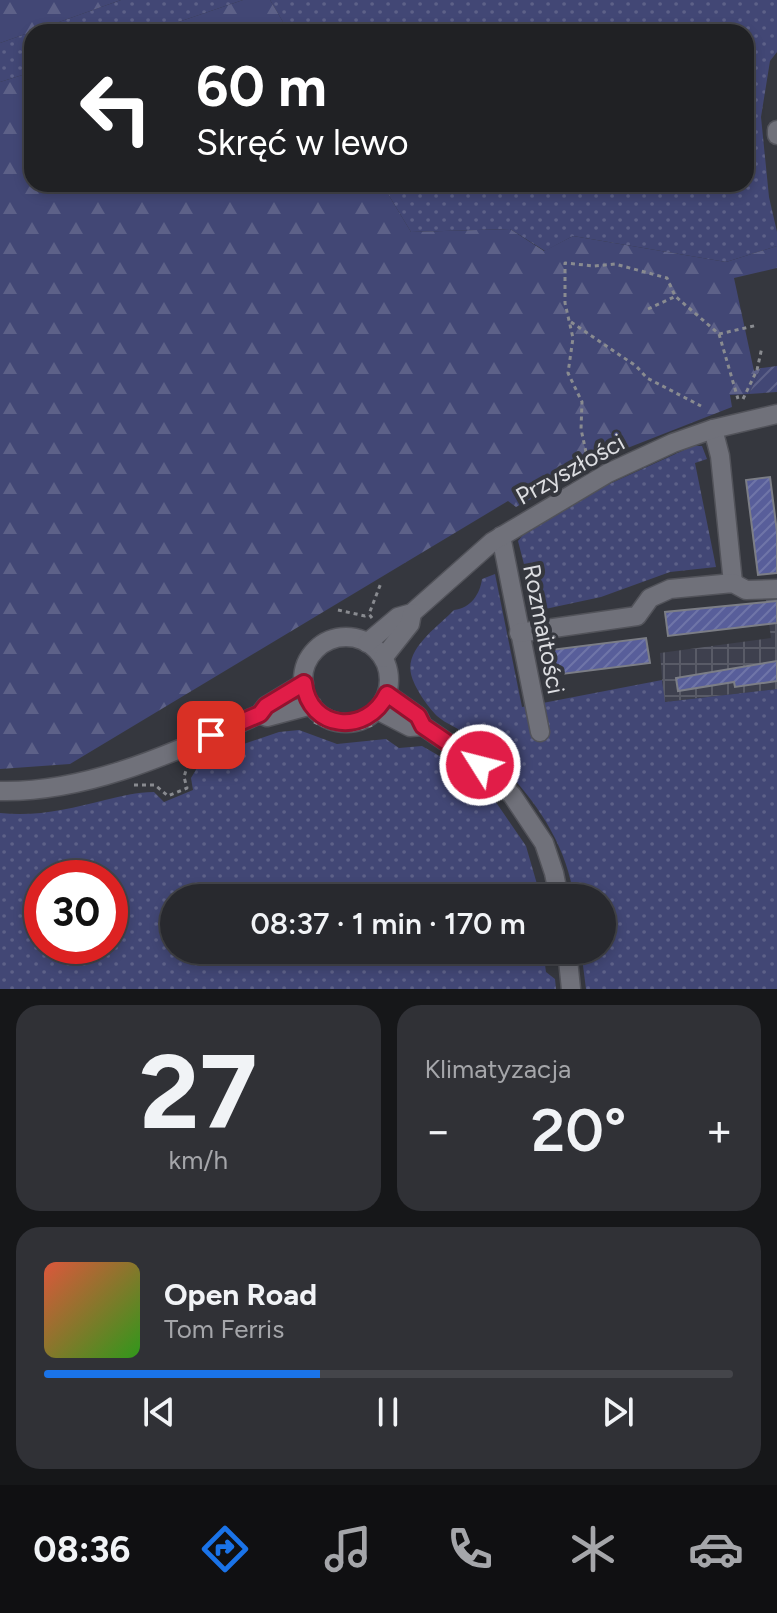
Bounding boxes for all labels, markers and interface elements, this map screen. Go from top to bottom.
text: 60 m [196,53,327,120]
icon: left [64,56,168,160]
text: Skręć w lewo [196,121,409,164]
street label: Przyszłości [511,427,629,511]
street label: Rozmaitości [517,562,571,696]
pin [177,701,245,769]
icon: arrive [189,713,233,757]
position arrow [438,723,522,807]
speed limit sign: 30 [24,860,128,964]
text: 08:37 · 1 min · 170 m [250,905,526,942]
text: 27 [139,1029,257,1154]
text: Klimatyzacja [425,1053,571,1085]
text: 20° [531,1094,626,1166]
text: − [425,1104,452,1157]
text: + [706,1104,733,1157]
text: km/h [169,1144,228,1176]
text: Open Road [164,1276,317,1313]
text: Tom Ferris [164,1313,284,1345]
icon: previous [137,1390,181,1434]
icon: pause [366,1390,410,1434]
icon: next [596,1390,640,1434]
icon: directions [197,1521,253,1577]
icon: music [320,1521,376,1577]
icon: phone [442,1521,498,1577]
icon: climate [565,1521,621,1577]
icon: car [688,1521,744,1577]
text: 08:36 [33,1528,130,1571]

